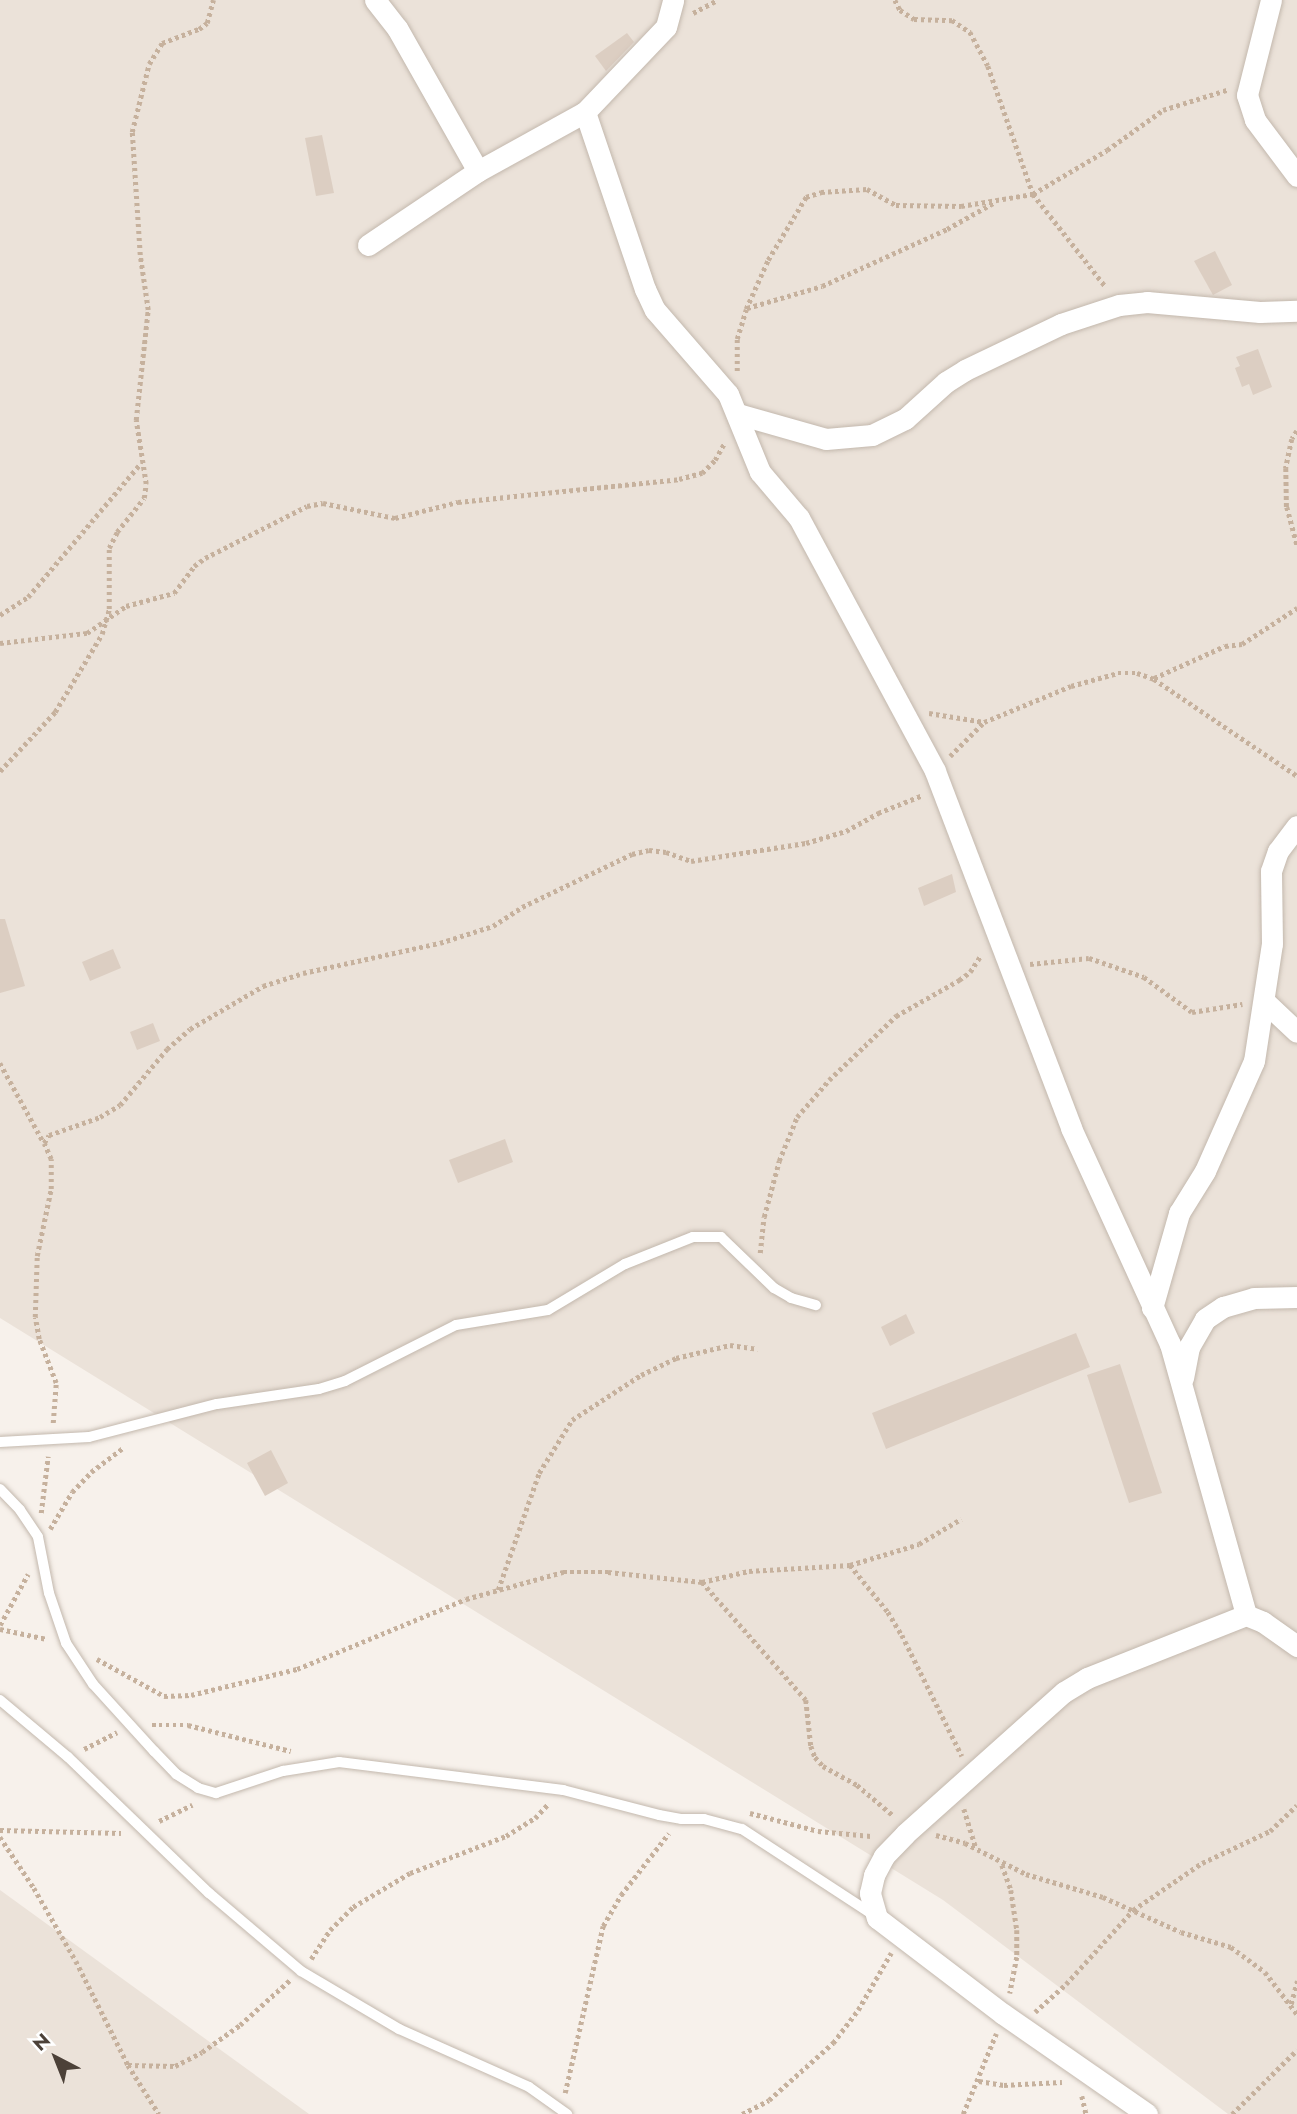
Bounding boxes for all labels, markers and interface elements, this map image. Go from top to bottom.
north arrow [21,2023,91,2093]
text: N [27,2027,56,2057]

